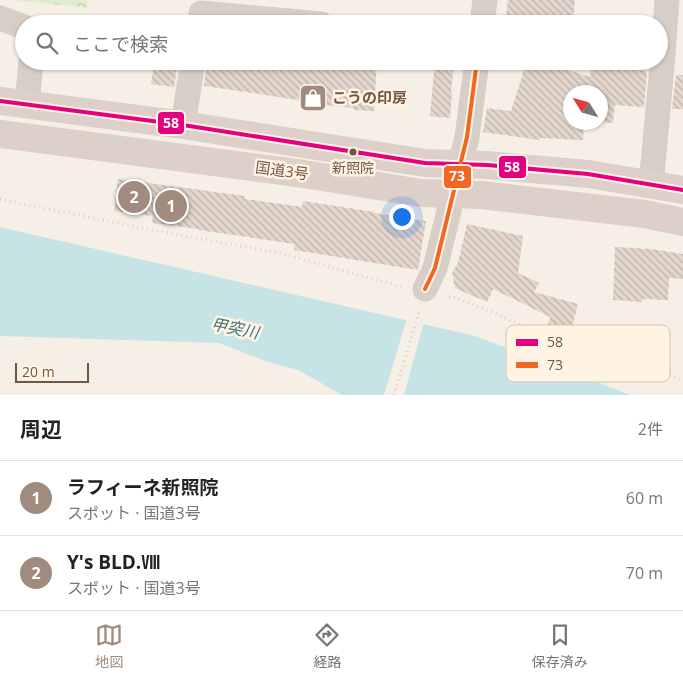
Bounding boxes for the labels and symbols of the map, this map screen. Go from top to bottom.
shop icon: こうの印房 [298,83,328,113]
north arrow [563,85,608,130]
place label: こうの印房 [332,87,407,107]
line badge: 58 [157,111,185,135]
text: 58 [163,113,179,132]
marker: 新照院 [348,147,358,157]
line badge: 58 [498,155,527,179]
street label: 国道3号 [254,156,310,184]
text: 58 [504,157,520,176]
place label: 新照院 [332,158,374,177]
line badge: 73 [443,165,472,189]
text: 73 [449,166,465,185]
pin: 2 [118,178,150,216]
pin: 1 [155,187,187,225]
your location [389,204,415,230]
water label: 甲突川 [209,313,263,344]
legend [506,325,670,382]
text: 58 [547,332,563,351]
text: 73 [547,355,563,374]
scale bar [15,360,89,383]

